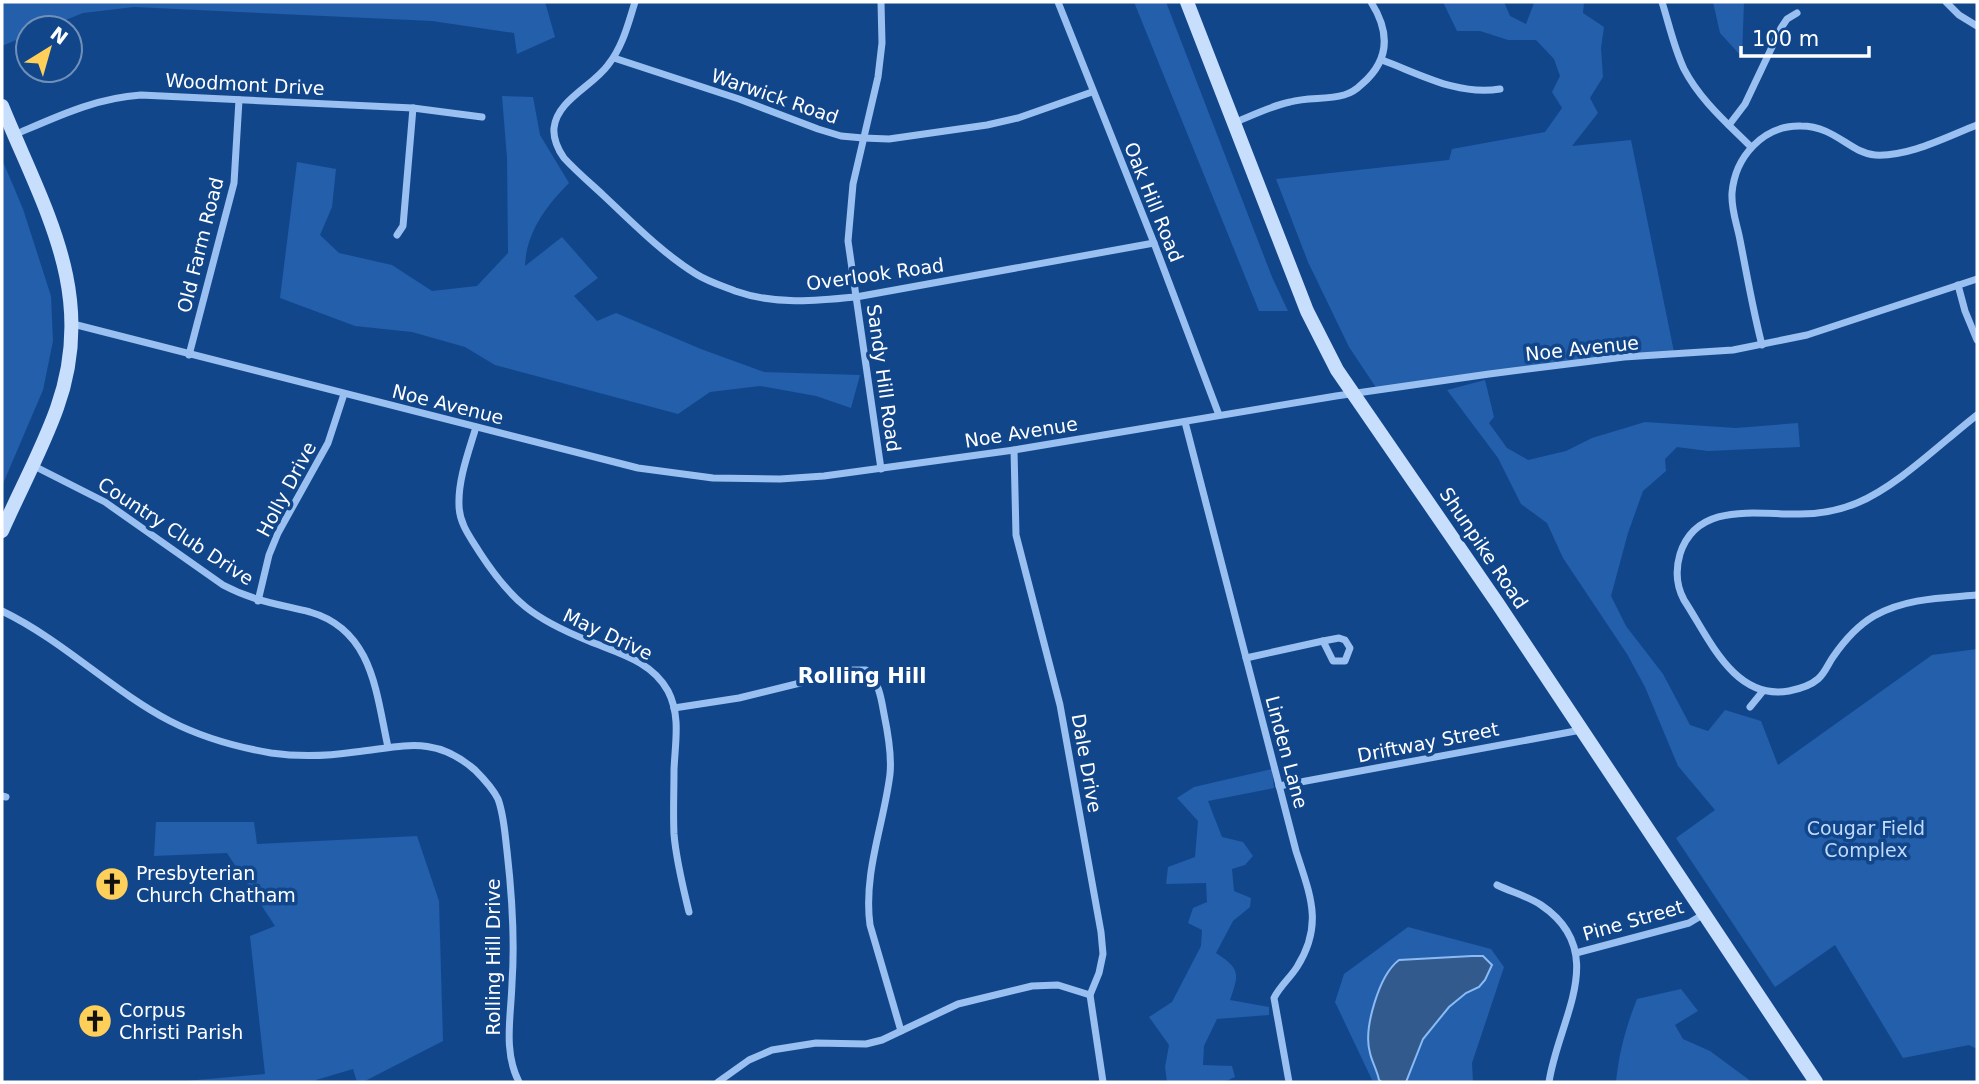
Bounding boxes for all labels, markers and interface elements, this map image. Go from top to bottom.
north arrow [14,14,84,84]
scale bar [1741,14,1869,58]
text: N [46,22,72,49]
text: 100 m [1752,27,1819,51]
street label: Warwick Road [709,64,841,128]
street label: Woodmont Drive [165,69,325,99]
street label: Oak Hill Road [1120,139,1188,265]
street label: Old Farm Road [173,175,227,315]
street label: Overlook Road [805,253,945,295]
street label: Sandy Hill Road [863,303,905,453]
street label: Noe Avenue [1524,331,1640,365]
street label: Noe Avenue [390,380,506,428]
street label: Noe Avenue [963,412,1079,452]
street label: Holly Drive [252,438,320,540]
street label: Country Club Drive [94,473,258,589]
street label: Shunpike Road [1435,483,1533,613]
street label: May Drive [560,604,656,664]
district label: Rolling Hill [798,664,926,688]
street label: Linden Lane [1261,693,1313,811]
street label: Dale Drive [1067,712,1107,814]
street label: Driftway Street [1355,717,1501,767]
park label: Cougar Field Complex [1807,817,1925,861]
place label: Presbyterian Church Chatham [136,862,296,906]
church icon: Presbyterian Church Chatham [93,865,131,903]
street label: Rolling Hill Drive [482,879,504,1035]
street label: Pine Street [1580,895,1686,945]
place label: Corpus Christi Parish [119,999,243,1043]
church icon: Corpus Christi Parish [76,1002,114,1040]

